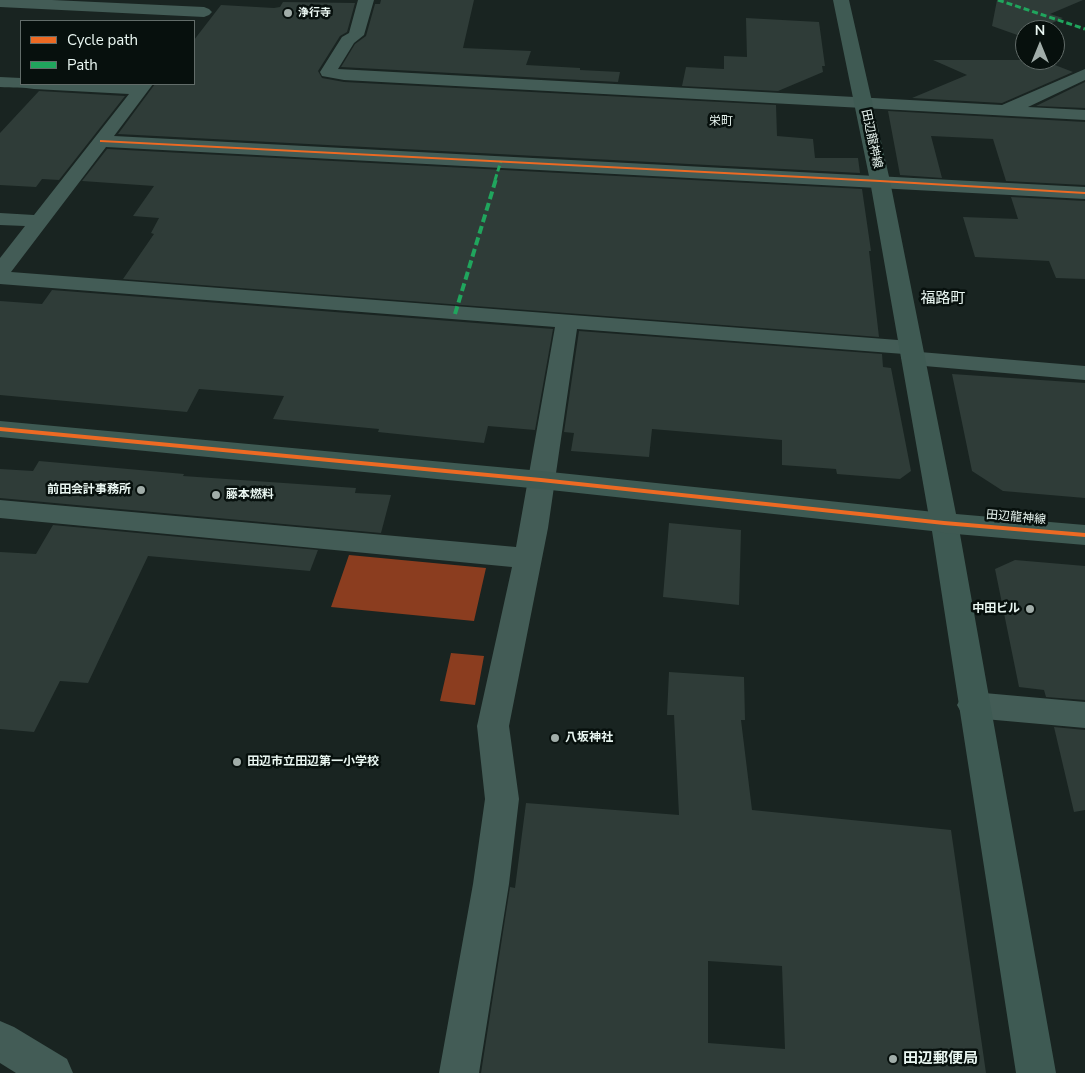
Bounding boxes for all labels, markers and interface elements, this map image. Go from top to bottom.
place label: 浄行寺 [298,6,331,20]
marker: 浄行寺 [282,7,294,19]
legend [20,20,195,85]
north arrow [1015,20,1065,70]
text: N [1035,21,1045,40]
text: Cycle path [67,30,138,50]
text: Path [67,55,98,75]
street label: 田辺龍神線 [858,108,884,170]
district label: 栄町 [709,115,733,129]
district label: 福路町 [921,290,965,308]
place label: 前田会計事務所 [47,483,131,497]
marker: 前田会計事務所 [135,484,147,496]
place label: 藤本燃料 [226,488,274,502]
marker: 藤本燃料 [210,489,222,501]
street label: 田辺龍神線 [985,508,1047,528]
place label: 中田ビル [972,602,1020,616]
marker: 中田ビル [1024,603,1036,615]
place label: 八坂神社 [565,731,613,745]
marker: 八坂神社 [549,732,561,744]
place label: 田辺市立田辺第一小学校 [247,755,379,769]
marker: 田辺市立田辺第一小学校 [231,756,243,768]
place label: 田辺郵便局 [903,1050,978,1068]
marker: 田辺郵便局 [887,1053,899,1065]

